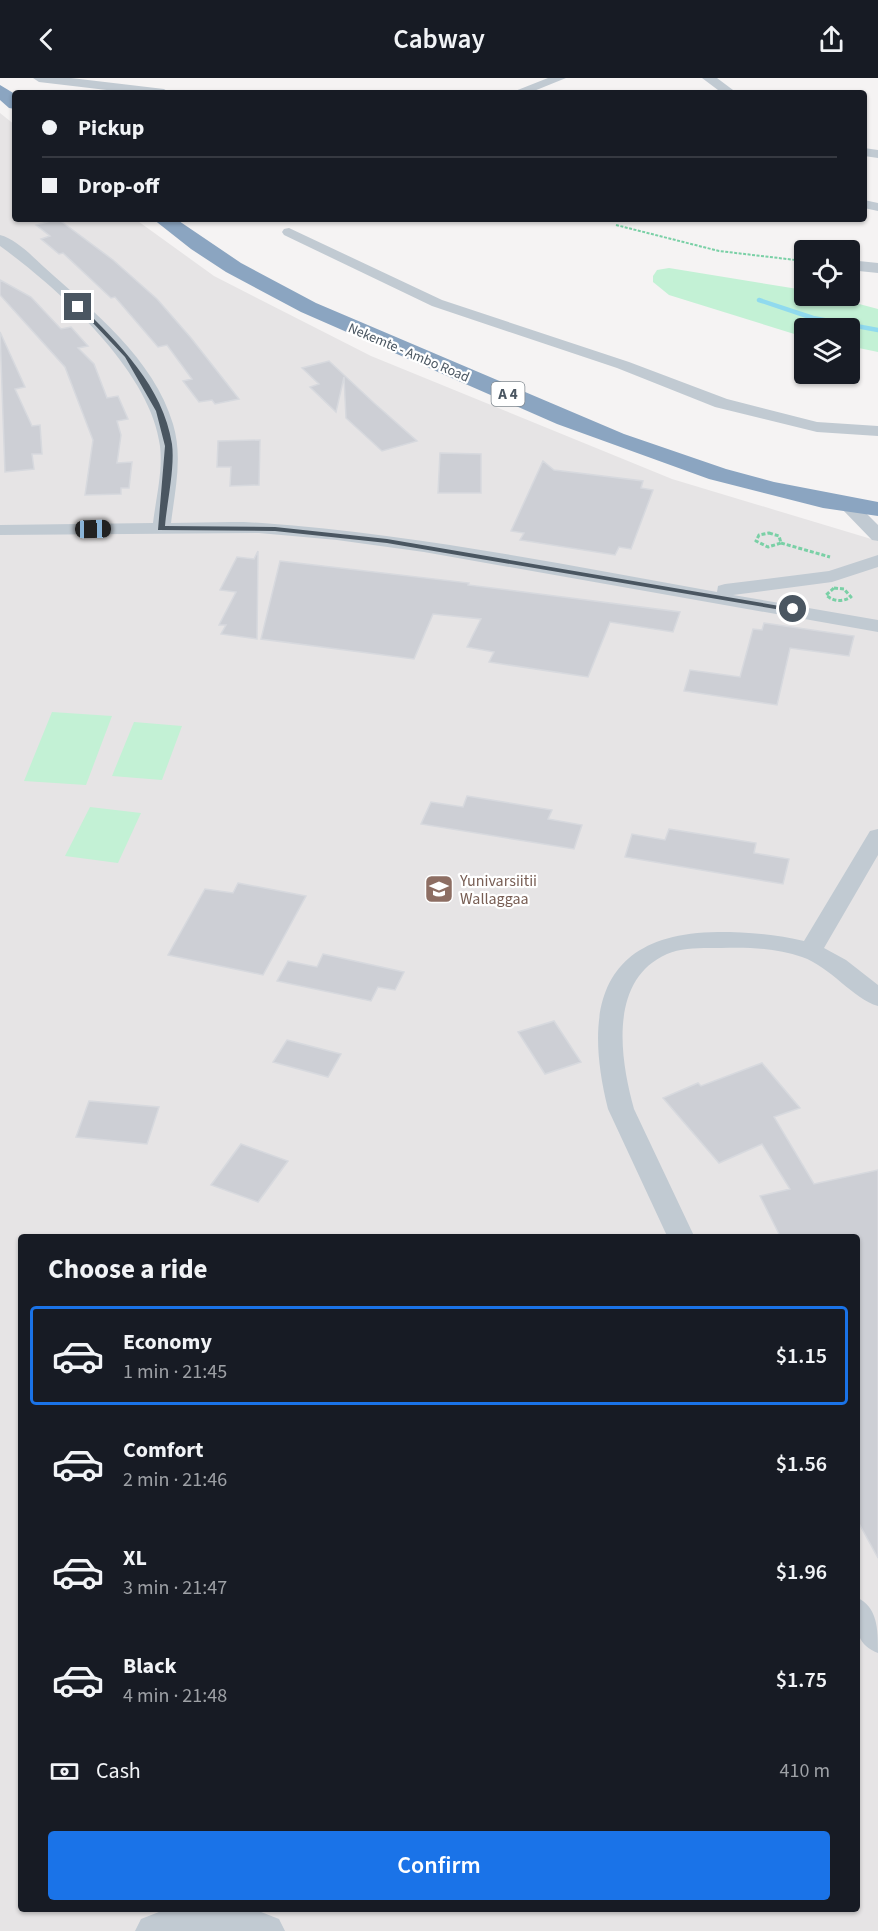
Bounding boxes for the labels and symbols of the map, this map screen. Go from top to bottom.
route end [64,293,91,320]
street label: Nekemte - Ambo Road [345,318,472,388]
road number: A 4 [492,382,524,406]
car [75,520,111,538]
route start [779,595,806,622]
place label: Yunivarsiitii Wallaggaa [459,870,537,910]
school or university icon: Yunivarsiitii Wallaggaa [423,873,455,905]

